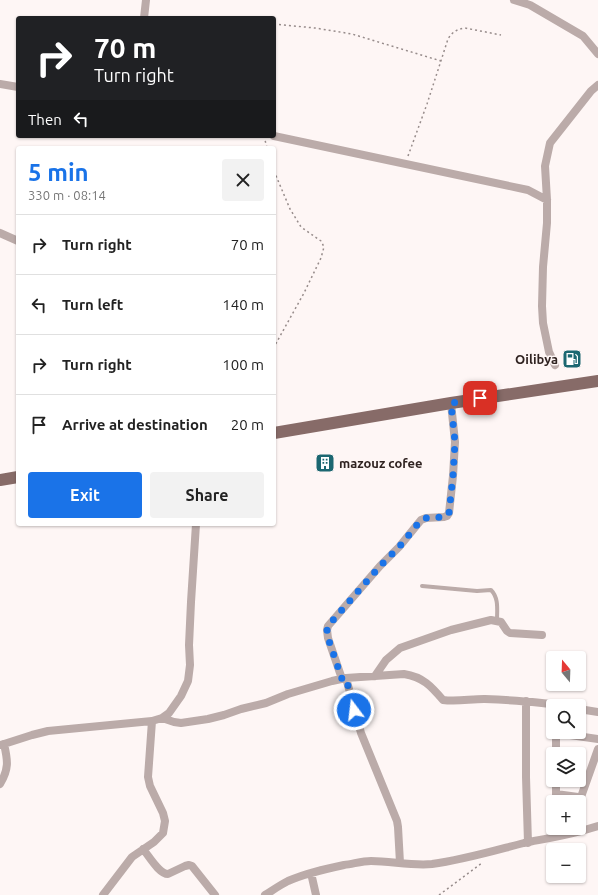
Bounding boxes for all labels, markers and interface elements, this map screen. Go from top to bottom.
icon: right [28,32,80,84]
text: 70 m [94,32,156,63]
text: Turn right [94,65,174,85]
icon: left [70,108,92,130]
text: Then [28,111,62,128]
text: 5 min [28,159,89,186]
button: close [222,159,264,201]
text: 330 m · 08:14 [28,188,106,202]
icon: right [28,234,50,256]
text: Turn right [62,236,132,253]
text: 70 m [231,236,264,253]
icon: left [28,294,50,316]
text: Turn left [62,296,123,313]
text: 140 m [222,296,264,313]
fuel station icon: Oilibya [561,348,583,370]
place label: Oilibya [515,352,558,366]
icon: right [28,354,50,376]
text: Turn right [62,356,132,373]
text: 100 m [222,356,264,373]
pin [463,381,497,415]
icon: arrive [469,387,491,409]
icon: arrive [28,414,50,436]
text: Arrive at destination [62,416,208,433]
text: 20 m [231,416,264,433]
building icon: mazouz cofee [314,452,336,474]
place label: mazouz cofee [339,456,423,470]
button: Exit [28,472,142,518]
button: Share [150,472,264,518]
north arrow [546,651,586,691]
map controls [546,651,586,883]
position arrow [333,689,375,731]
button: search [546,699,586,739]
button: layers [546,747,586,787]
button: + [546,795,586,835]
button: − [546,843,586,883]

